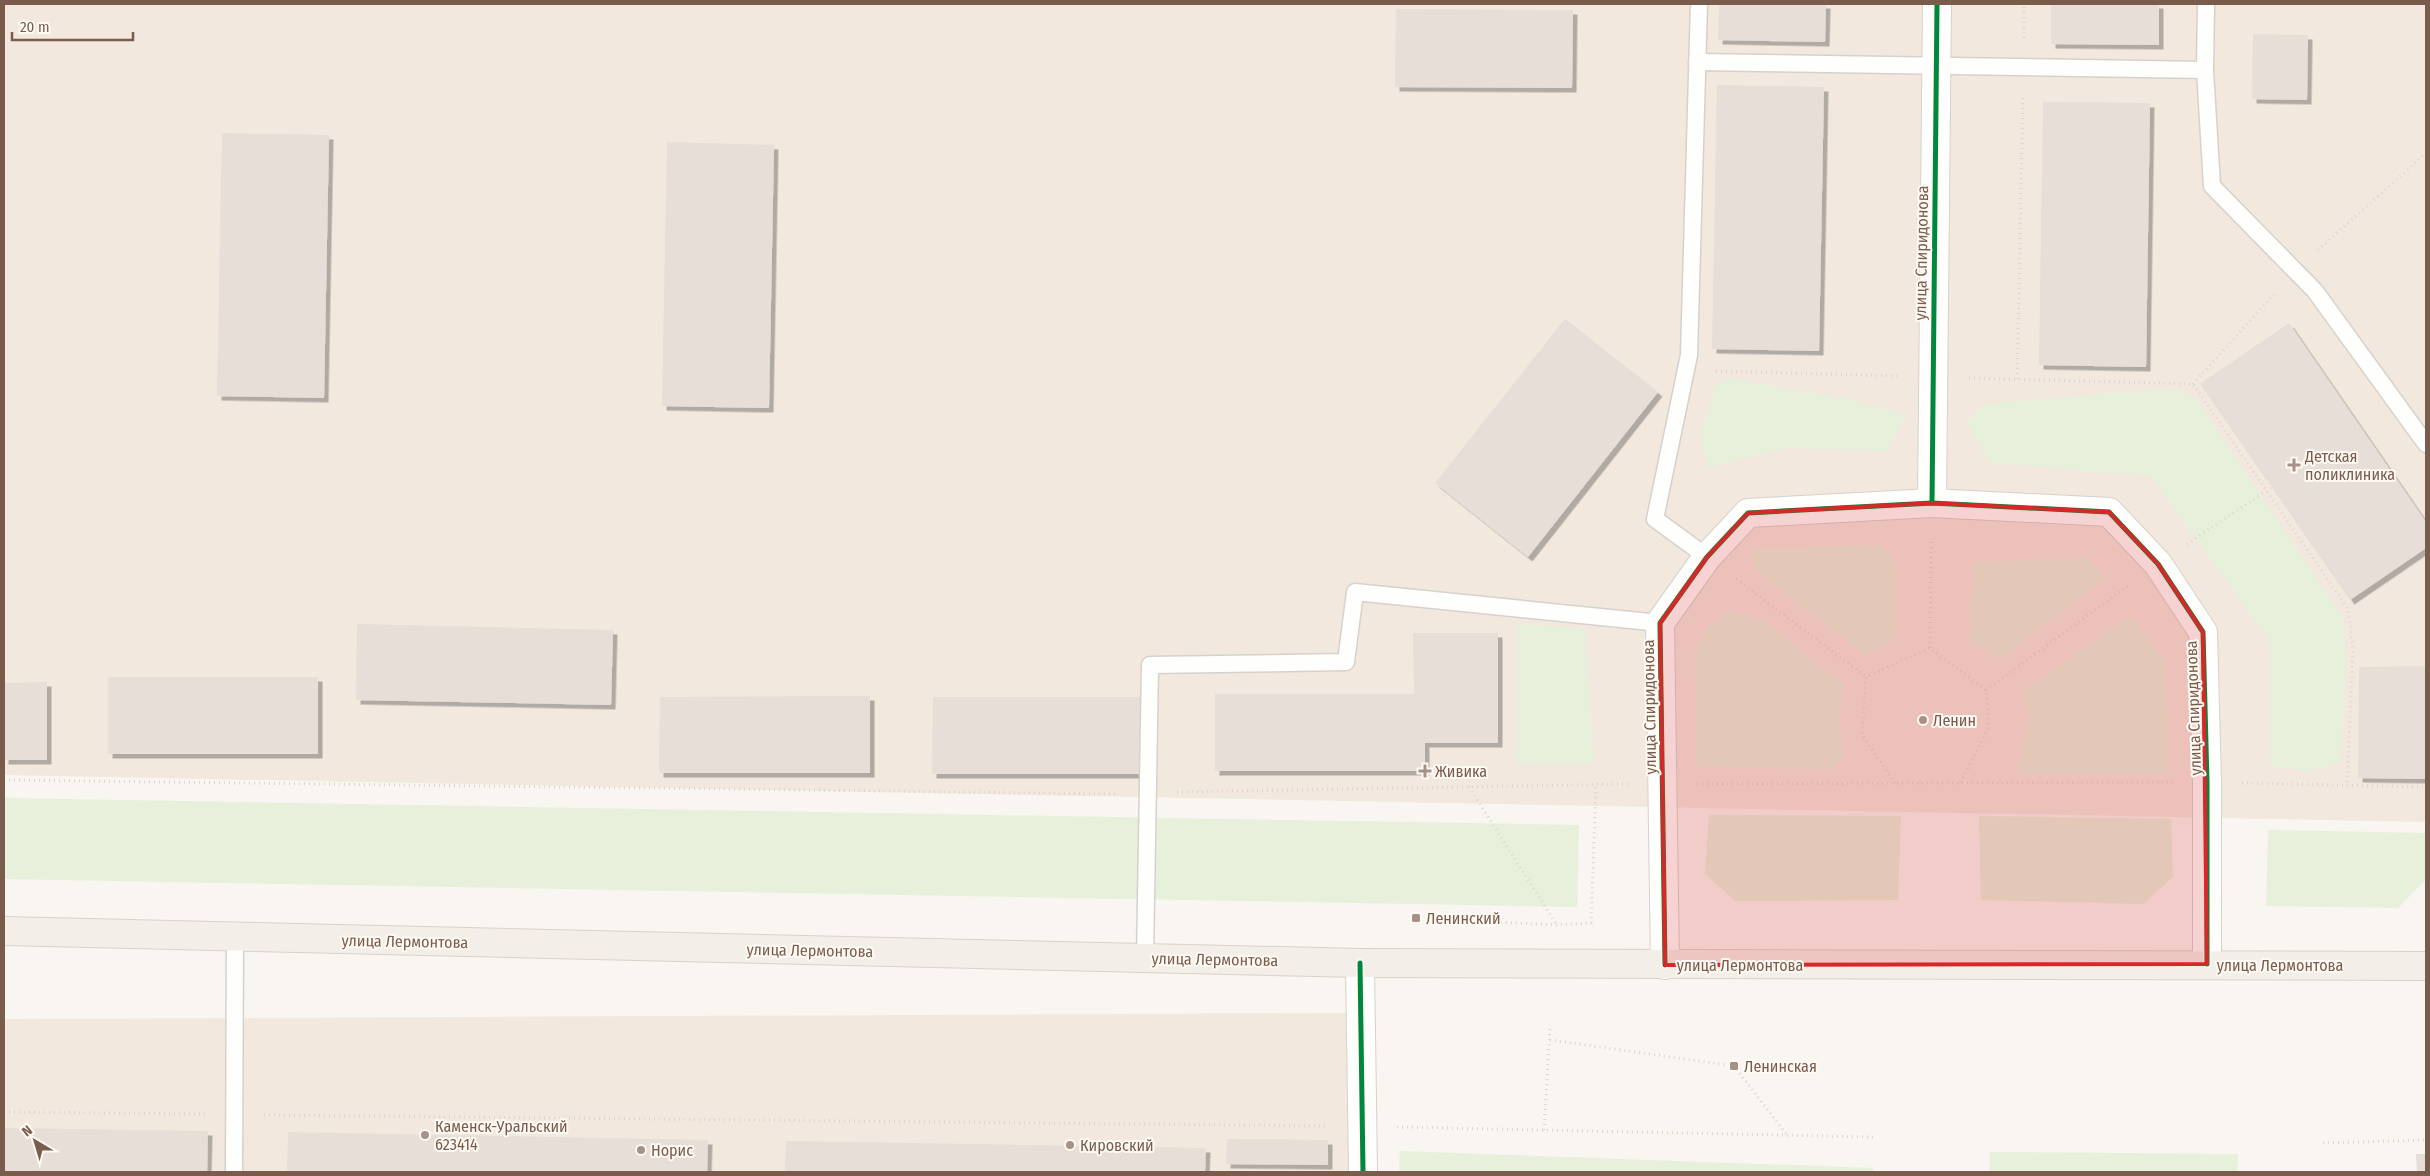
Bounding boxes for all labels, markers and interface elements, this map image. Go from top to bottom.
scale bar [12,10,134,42]
text: 20 m [20,18,50,36]
street label: улица Спиридонова [1911,185,1932,321]
place label: Детская поликлиника [2304,447,2395,484]
marker: Детская поликлиника [2287,458,2301,472]
street label: улица Спиридонова [1639,639,1660,775]
street label: улица Спиридонова [2182,640,2205,776]
place label: Ленин [1933,711,1976,730]
marker: Ленин [1917,714,1929,726]
place label: Живика [1435,762,1487,781]
marker: Живика [1419,765,1431,777]
place label: Ленинский [1426,909,1501,928]
marker: Ленинский [1410,912,1422,924]
street label: улица Лермонтова [342,931,469,952]
street label: улица Лермонтова [747,940,874,961]
street label: улица Лермонтова [1152,949,1279,970]
street label: улица Лермонтова [1677,956,1803,975]
street label: улица Лермонтова [2217,956,2343,975]
place label: Ленинская [1744,1057,1817,1076]
marker: Ленинская [1728,1060,1740,1072]
north arrow [10,1116,60,1166]
place label: Каменск-Уральский 623414 [435,1117,568,1154]
text: N [19,1122,36,1140]
marker: Каменск-Уральский 623414 [419,1129,431,1141]
place label: Кировский [1080,1136,1154,1155]
marker: Кировский [1064,1139,1076,1151]
place label: Норис [651,1141,693,1160]
marker: Норис [635,1144,647,1156]

